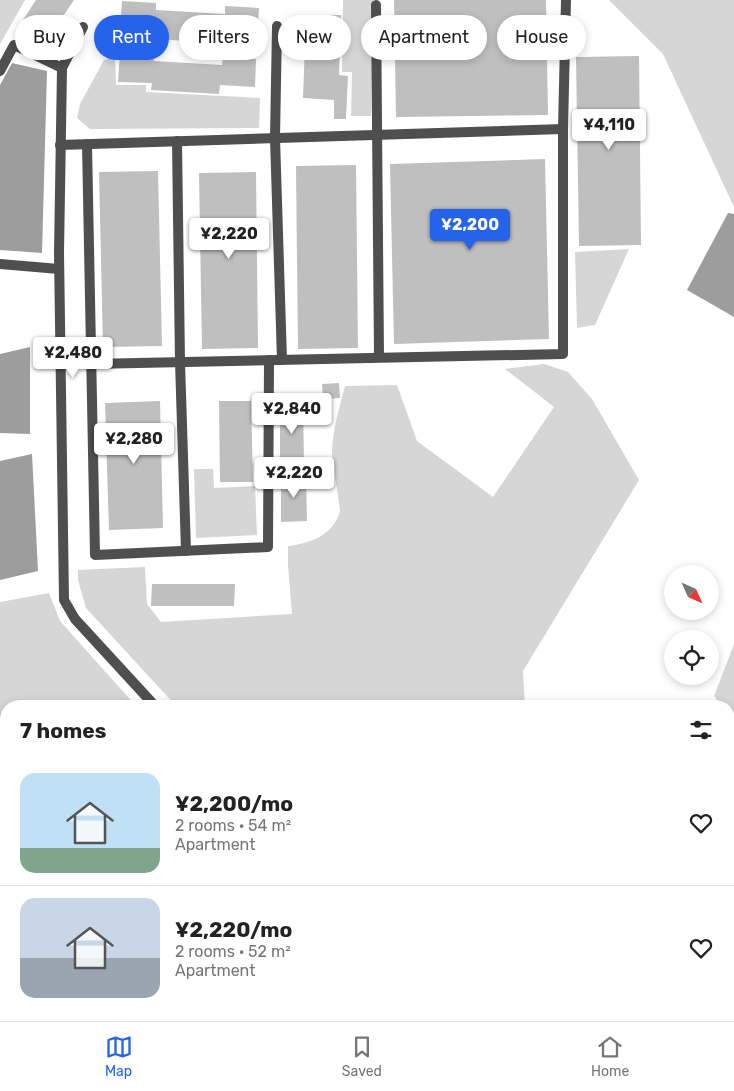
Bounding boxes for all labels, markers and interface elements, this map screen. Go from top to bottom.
chip: Buy [15,15,84,60]
chip: Rent [94,15,169,60]
chip: Filters [179,15,268,60]
chip: New [278,15,351,60]
chip: Apartment [361,15,487,60]
chip: House [497,15,586,60]
pin: ¥4,110 [568,108,650,151]
text: ¥4,110 [583,115,635,134]
pin: ¥2,200 [429,208,511,251]
text: ¥2,200 [441,215,499,234]
pin: ¥2,220 [188,218,270,260]
text: ¥2,220 [200,224,258,243]
pin: ¥2,480 [32,336,114,379]
text: ¥2,480 [44,343,102,362]
pin: ¥2,840 [251,392,333,435]
text: ¥2,840 [263,399,321,418]
pin: ¥2,280 [93,422,175,465]
text: ¥2,280 [105,429,163,448]
pin: ¥2,220 [253,456,335,499]
text: ¥2,220 [265,463,323,482]
north arrow [664,565,719,620]
map controls [664,565,719,685]
button: locate [664,630,719,685]
icon: filters [687,716,715,744]
text: 7 homes [20,718,106,743]
text: ¥2,200/mo [175,791,293,816]
icon: home [60,793,120,853]
icon: heart [687,809,715,837]
text: 2 rooms · 54 m² [175,816,291,835]
text: Apartment [175,835,255,854]
text: ¥2,220/mo [175,917,292,942]
icon: home [60,918,120,978]
icon: heart [687,934,715,962]
text: 2 rooms · 52 m² [175,942,291,961]
text: Apartment [175,961,255,980]
tab: Map [105,1033,133,1080]
tab: Saved [342,1033,382,1080]
tab: Home [591,1033,629,1080]

